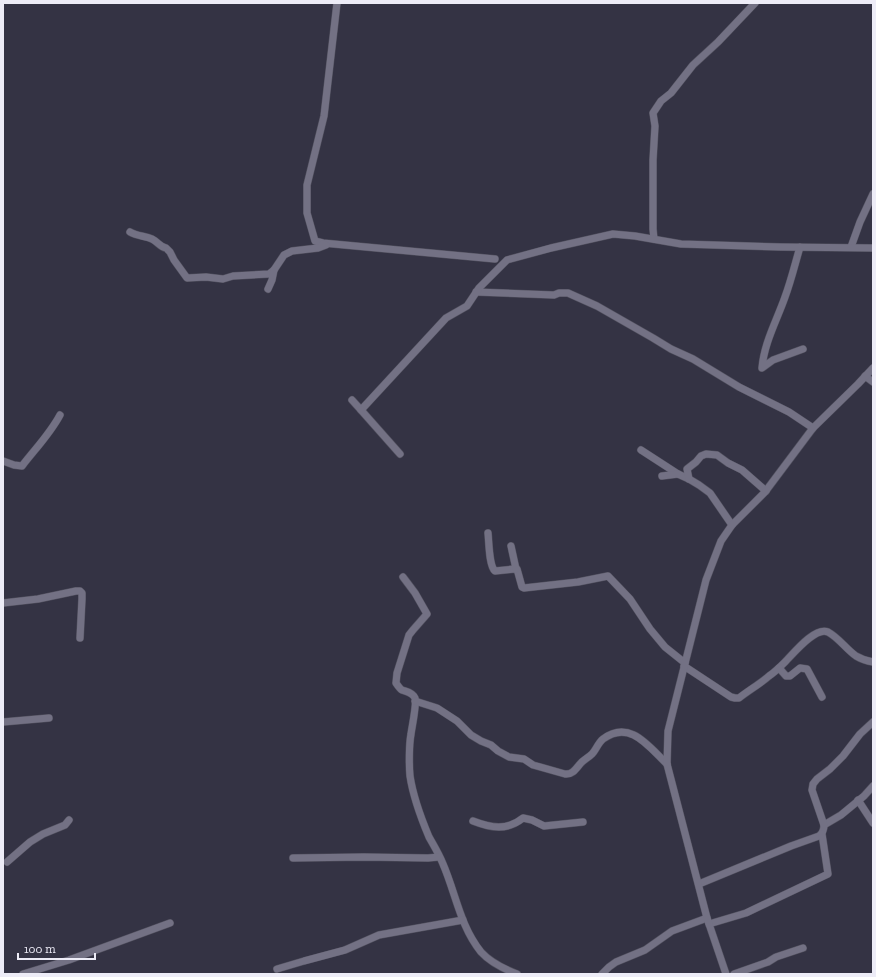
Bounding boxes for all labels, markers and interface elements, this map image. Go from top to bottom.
scale bar [18,935,95,961]
text: 100 m [24,942,56,956]

